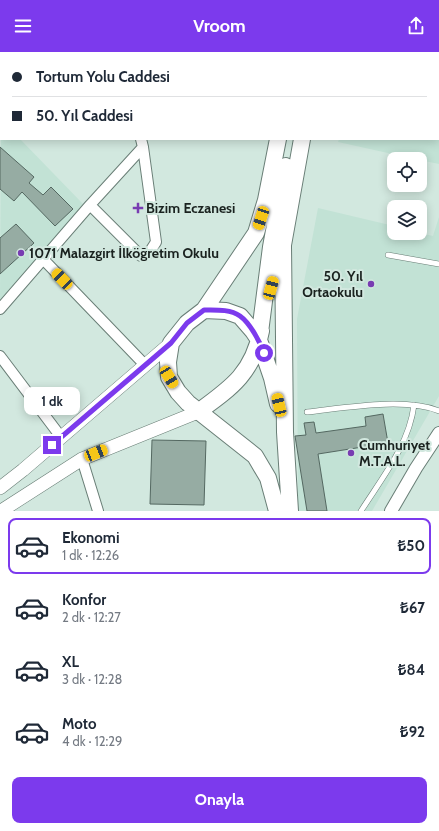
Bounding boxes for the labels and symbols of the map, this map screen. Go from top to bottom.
place label: Bizim Eczanesi [146,199,235,217]
marker: Bizim Eczanesi [133,203,143,213]
car [252,205,270,231]
place label: 1071 Malazgirt İlköğretim Okulu [29,244,219,262]
marker: 1071 Malazgirt İlköğretim Okulu [16,248,26,258]
car [49,266,75,292]
place label: 50. Yıl Ortaokulu [302,267,363,301]
car [262,275,280,301]
marker: 50. Yıl Ortaokulu [366,279,376,289]
route start [255,344,273,362]
car [158,364,180,390]
callout: 1 dk [24,387,80,415]
car [270,392,288,418]
route end [43,436,61,454]
place label: Cumhuriyet M.T.A.L. [359,436,430,470]
car [83,443,109,463]
marker: Cumhuriyet M.T.A.L. [346,448,356,458]

